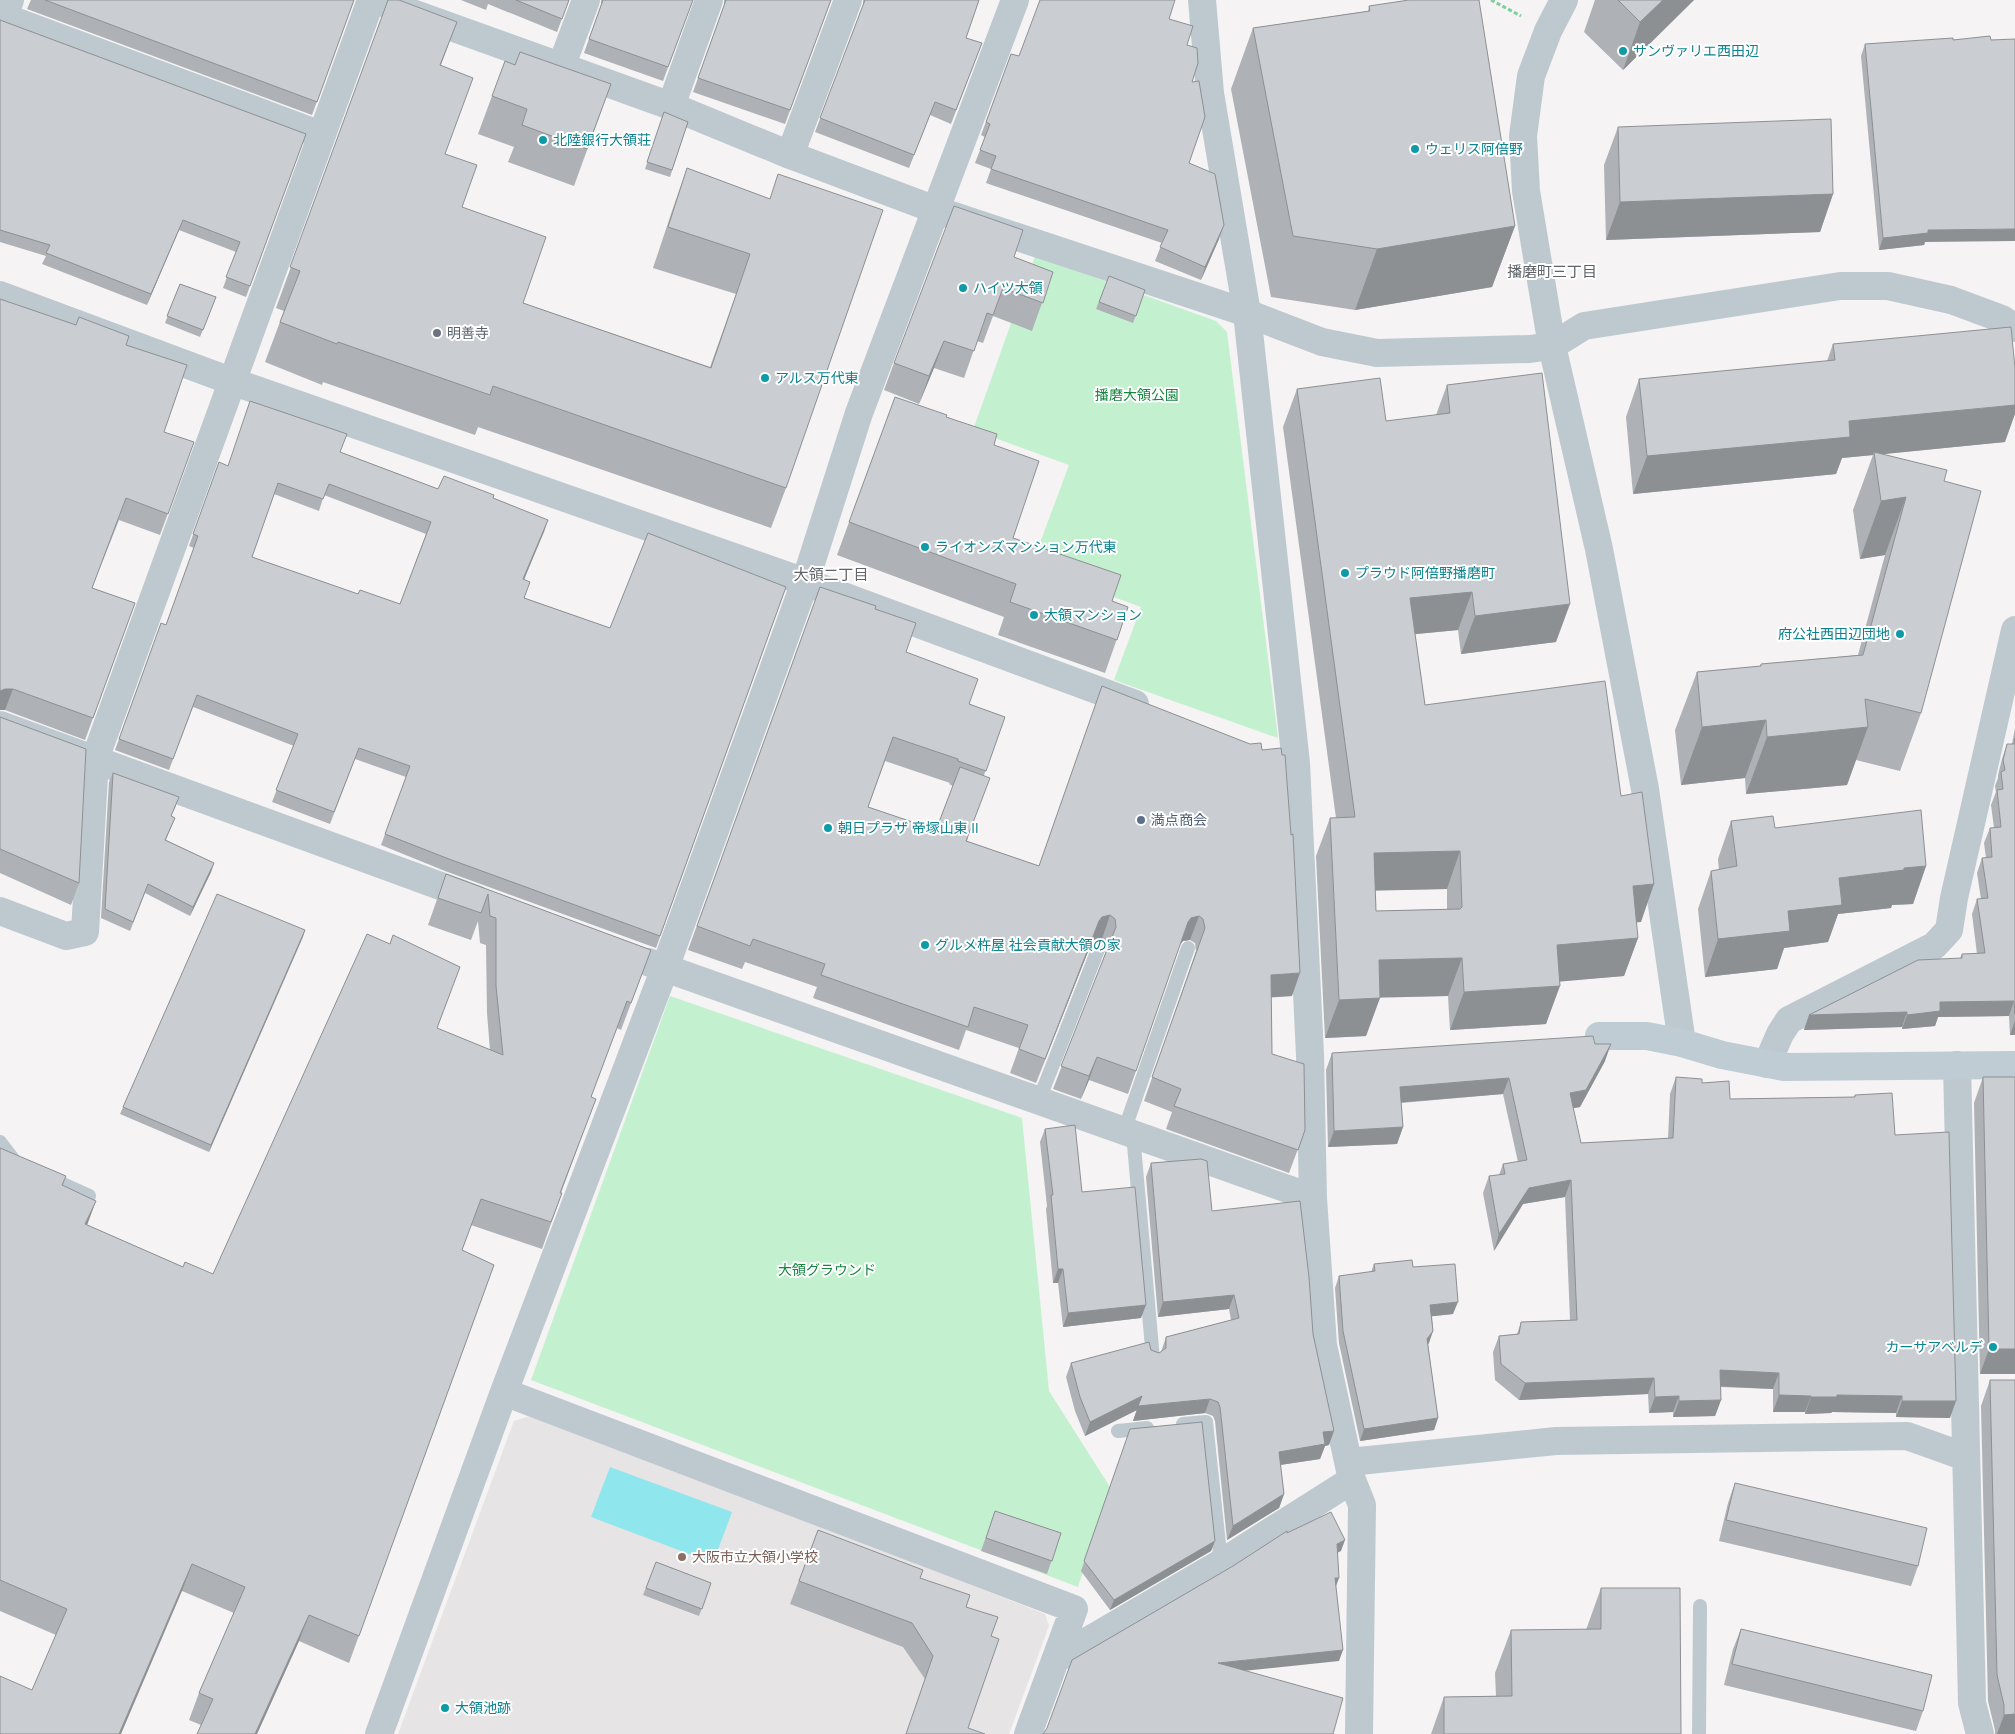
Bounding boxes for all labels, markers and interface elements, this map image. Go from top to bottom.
place label: サンヴァリエ西田辺 [1633,42,1759,60]
marker: サンヴァリエ西田辺 [1617,45,1629,57]
place label: 北陸銀行大領荘 [553,131,651,149]
marker: 北陸銀行大領荘 [537,134,549,146]
place label: ウェリス阿倍野 [1425,140,1523,158]
marker: ウェリス阿倍野 [1409,143,1421,155]
district label: 播磨町三丁目 [1507,262,1597,281]
place label: ハイツ大領 [973,279,1043,297]
marker: ハイツ大領 [957,282,969,294]
place label: 明善寺 [447,324,489,342]
marker: 明善寺 [431,327,443,339]
place label: アルス万代東 [775,369,859,387]
marker: アルス万代東 [759,372,771,384]
park label: 播磨大領公園 [1095,386,1179,404]
place label: ライオンズマンション万代東 [935,538,1117,556]
marker: ライオンズマンション万代東 [919,541,931,553]
place label: プラウド阿倍野播磨町 [1355,564,1495,582]
district label: 大領二丁目 [793,565,869,584]
marker: プラウド阿倍野播磨町 [1339,567,1351,579]
place label: 大領マンション [1044,606,1142,624]
marker: 大領マンション [1028,609,1040,621]
place label: 府公社西田辺団地 [1778,625,1890,643]
marker: 府公社西田辺団地 [1894,628,1906,640]
place label: 満点商会 [1151,811,1207,829]
marker: 満点商会 [1135,814,1147,826]
place label: 朝日プラザ 帝塚山東 II [838,819,979,837]
marker: 朝日プラザ 帝塚山東 II [822,822,834,834]
place label: グルメ杵屋 社会貢献大領の家 [935,936,1121,954]
marker: グルメ杵屋 社会貢献大領の家 [919,939,931,951]
park label: 大領グラウンド [778,1261,876,1279]
place label: カーサアベルデ [1886,1338,1983,1356]
marker: カーサアベルデ [1987,1341,1999,1353]
place label: 大阪市立大領小学校 [692,1548,818,1566]
marker: 大阪市立大領小学校 [676,1551,688,1563]
place label: 大領池跡 [455,1699,511,1717]
marker: 大領池跡 [439,1702,451,1714]

